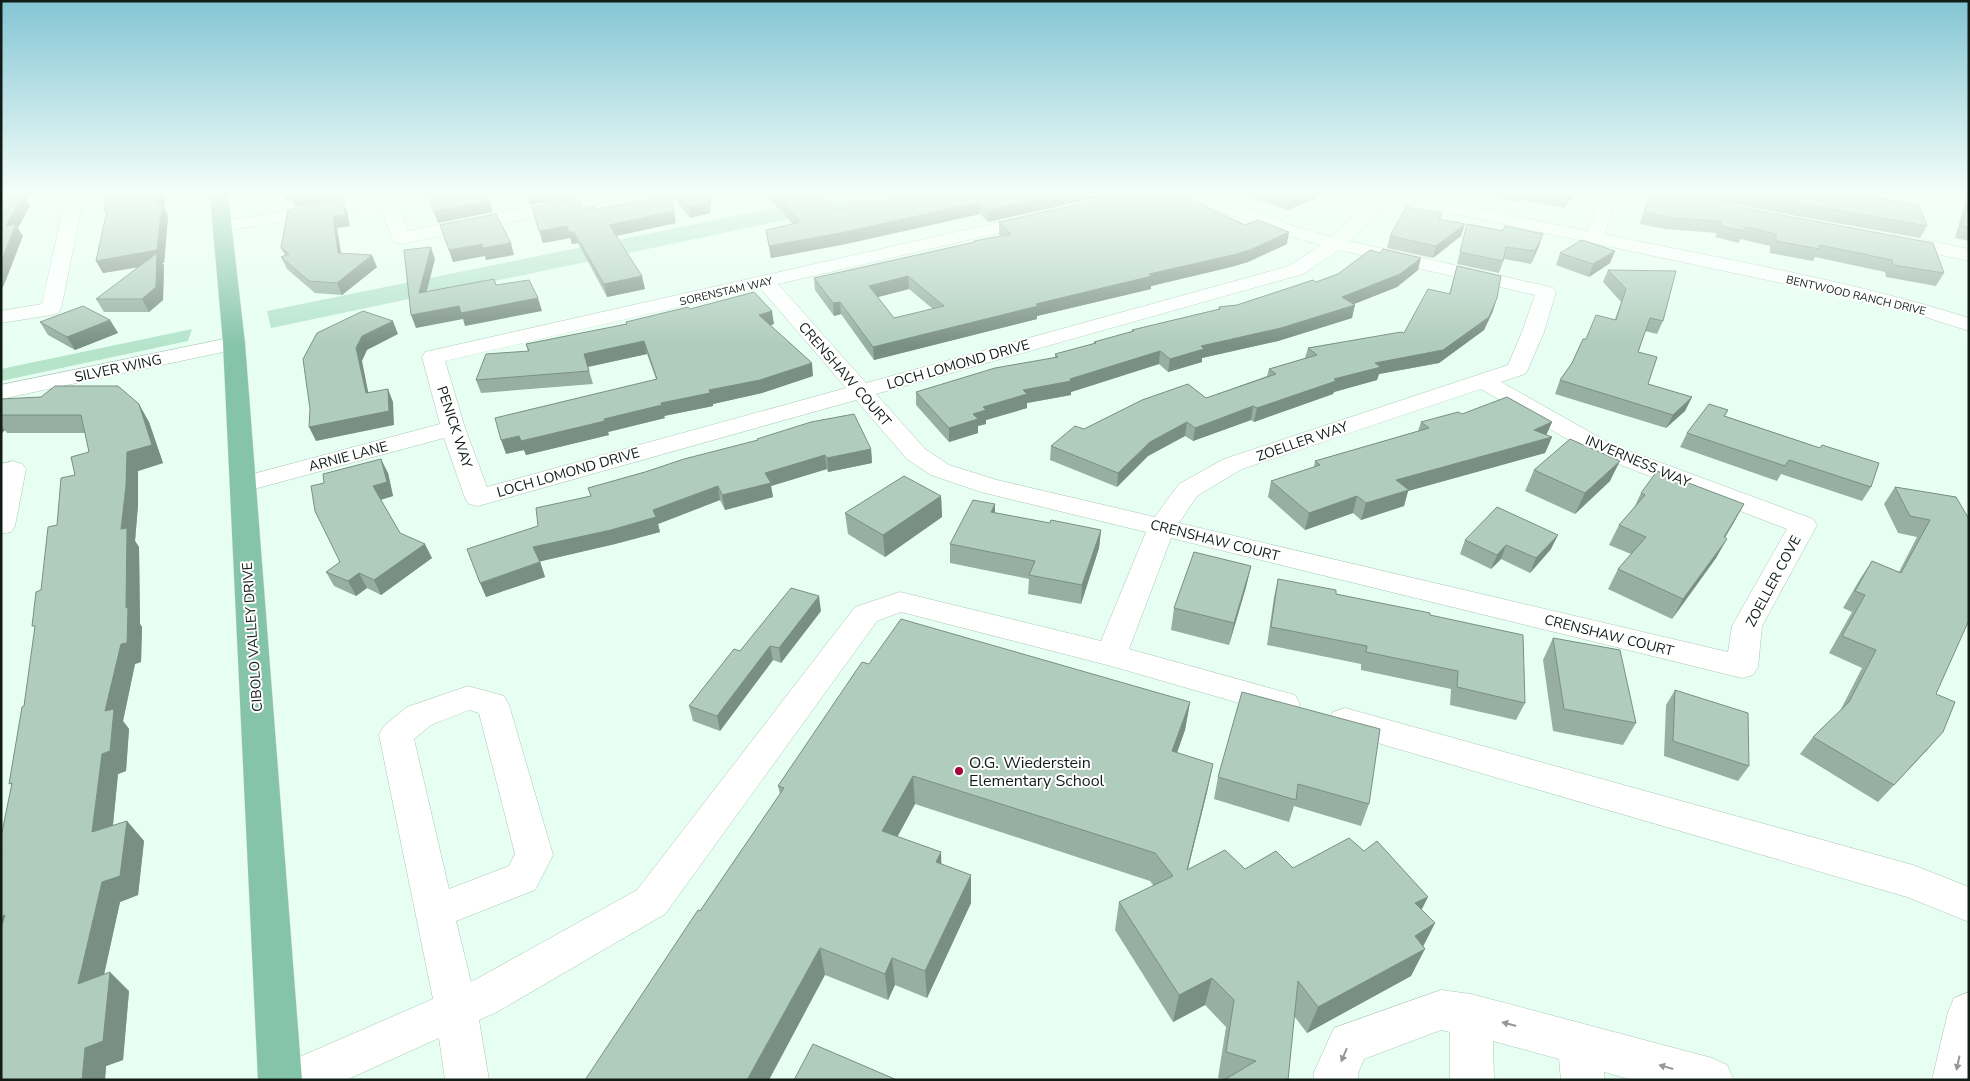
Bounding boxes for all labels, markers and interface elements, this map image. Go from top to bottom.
street label: BENTWOOD RANCH DRIVE [1785,272,1927,319]
street label: SORENSTAM WAY [678,273,775,309]
street label: CRENSHAW COURT [794,318,896,431]
street label: LOCH LOMOND DRIVE [885,335,1032,394]
street label: SILVER WING [73,350,163,387]
street label: PENICK WAY [432,384,477,471]
street label: ZOELLER WAY [1254,417,1351,466]
street label: INVERNESS WAY [1582,431,1694,492]
street label: ARNIE LANE [306,437,390,476]
street label: LOCH LOMOND DRIVE [495,443,642,502]
street label: CRENSHAW COURT [1148,515,1282,566]
street label: ZOELLER COVE [1741,532,1805,630]
street label: CIBOLO VALLEY DRIVE [238,561,267,712]
street label: CRENSHAW COURT [1542,610,1676,661]
place label: O.G. Wiederstein Elementary School [969,752,1105,792]
marker: O.G. Wiederstein Elementary School [953,765,965,777]
one-way arrow [1501,1020,1516,1028]
one-way arrow [1339,1048,1347,1062]
one-way arrow [1954,1055,1962,1070]
one-way arrow [1658,1062,1673,1070]

